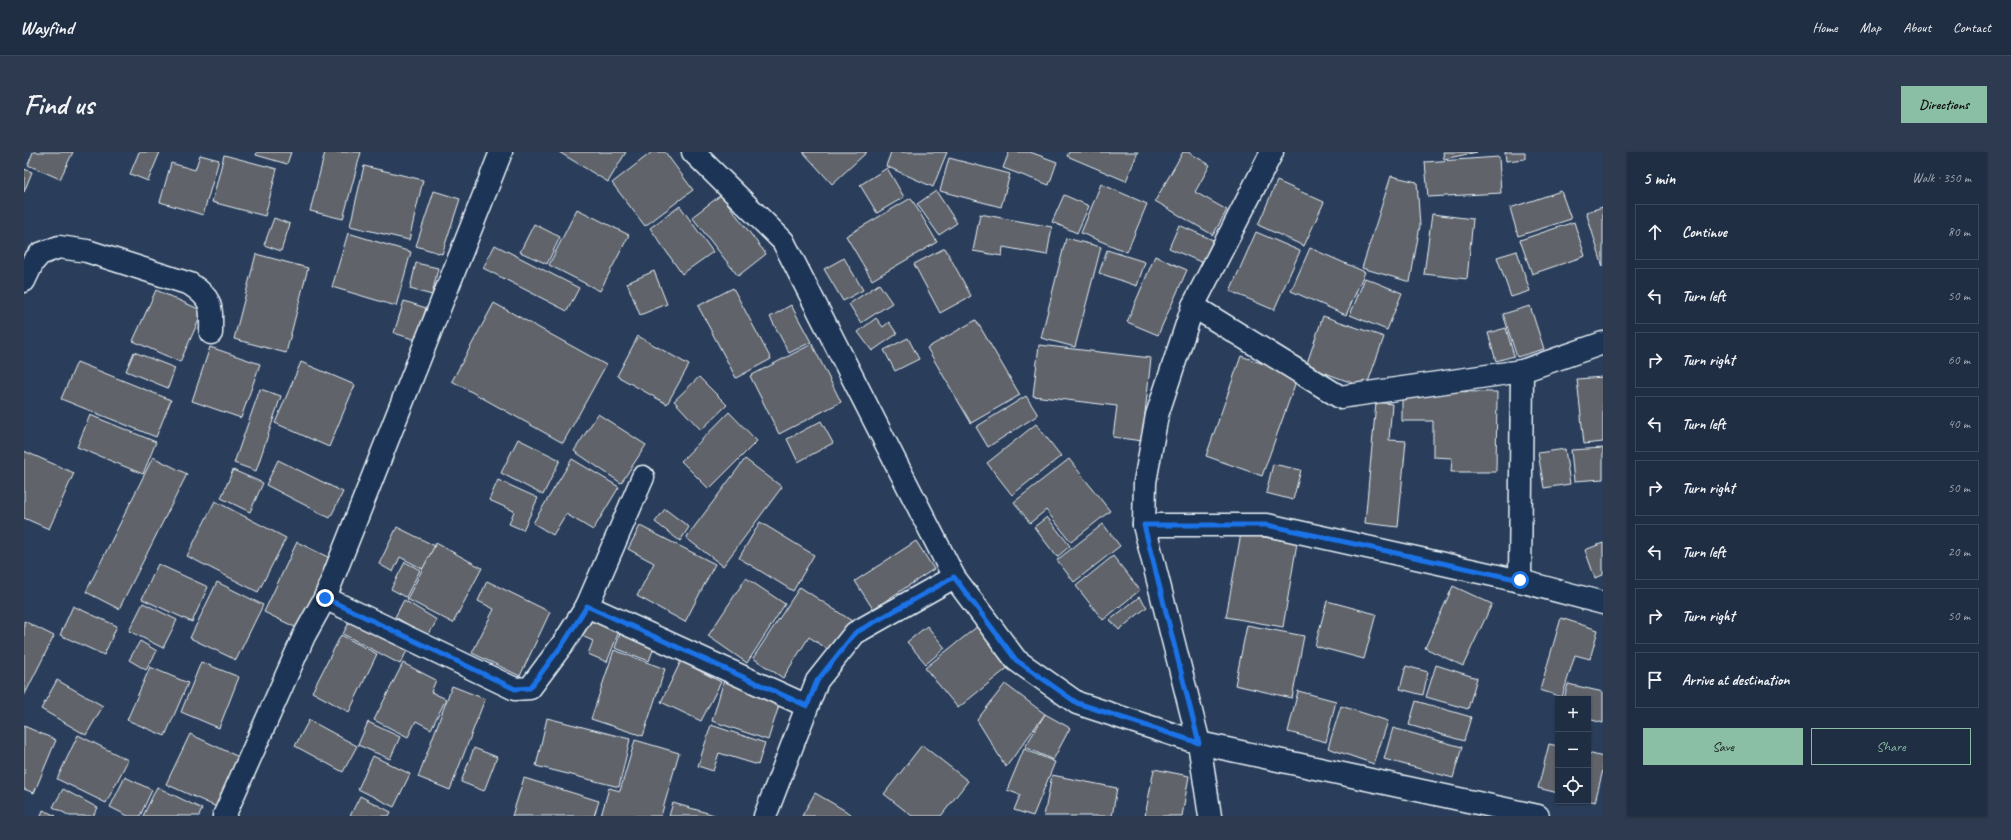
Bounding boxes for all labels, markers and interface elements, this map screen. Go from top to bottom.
text: Wayfind [20,16,73,40]
text: Home [1812,19,1838,36]
text: Map [1860,19,1881,36]
text: About [1903,19,1931,36]
text: Contact [1953,19,1991,36]
button: Directions [1901,86,1987,123]
text: Find us [24,87,94,122]
text: 5 min [1643,168,1675,189]
text: Walk · 350 m [1912,170,1971,186]
icon: ahead [1644,221,1666,243]
text: Continue [1682,223,1727,242]
text: 80 m [1948,224,1970,240]
icon: left [1644,285,1666,307]
text: Turn left [1682,287,1725,306]
text: 50 m [1948,288,1970,304]
icon: right [1644,349,1666,371]
text: Turn right [1682,351,1735,370]
text: 60 m [1948,352,1970,368]
icon: left [1644,413,1666,435]
text: Turn left [1682,415,1725,434]
text: 40 m [1948,416,1970,432]
icon: right [1644,477,1666,499]
text: Turn right [1682,479,1735,498]
text: 50 m [1948,480,1970,496]
icon: left [1644,541,1666,563]
text: Turn left [1682,543,1725,562]
text: 20 m [1948,544,1970,560]
route start [1511,571,1529,589]
route end [316,589,334,607]
icon: right [1644,605,1666,627]
text: Turn right [1682,607,1735,626]
text: 50 m [1948,608,1970,624]
icon: arrive [1644,669,1666,691]
text: Arrive at destination [1682,671,1789,690]
map controls [1555,696,1591,804]
button: + [1555,696,1591,732]
button: Save [1643,728,1803,765]
button: Share [1811,728,1971,765]
button: − [1555,732,1591,768]
button: locate [1555,768,1591,804]

